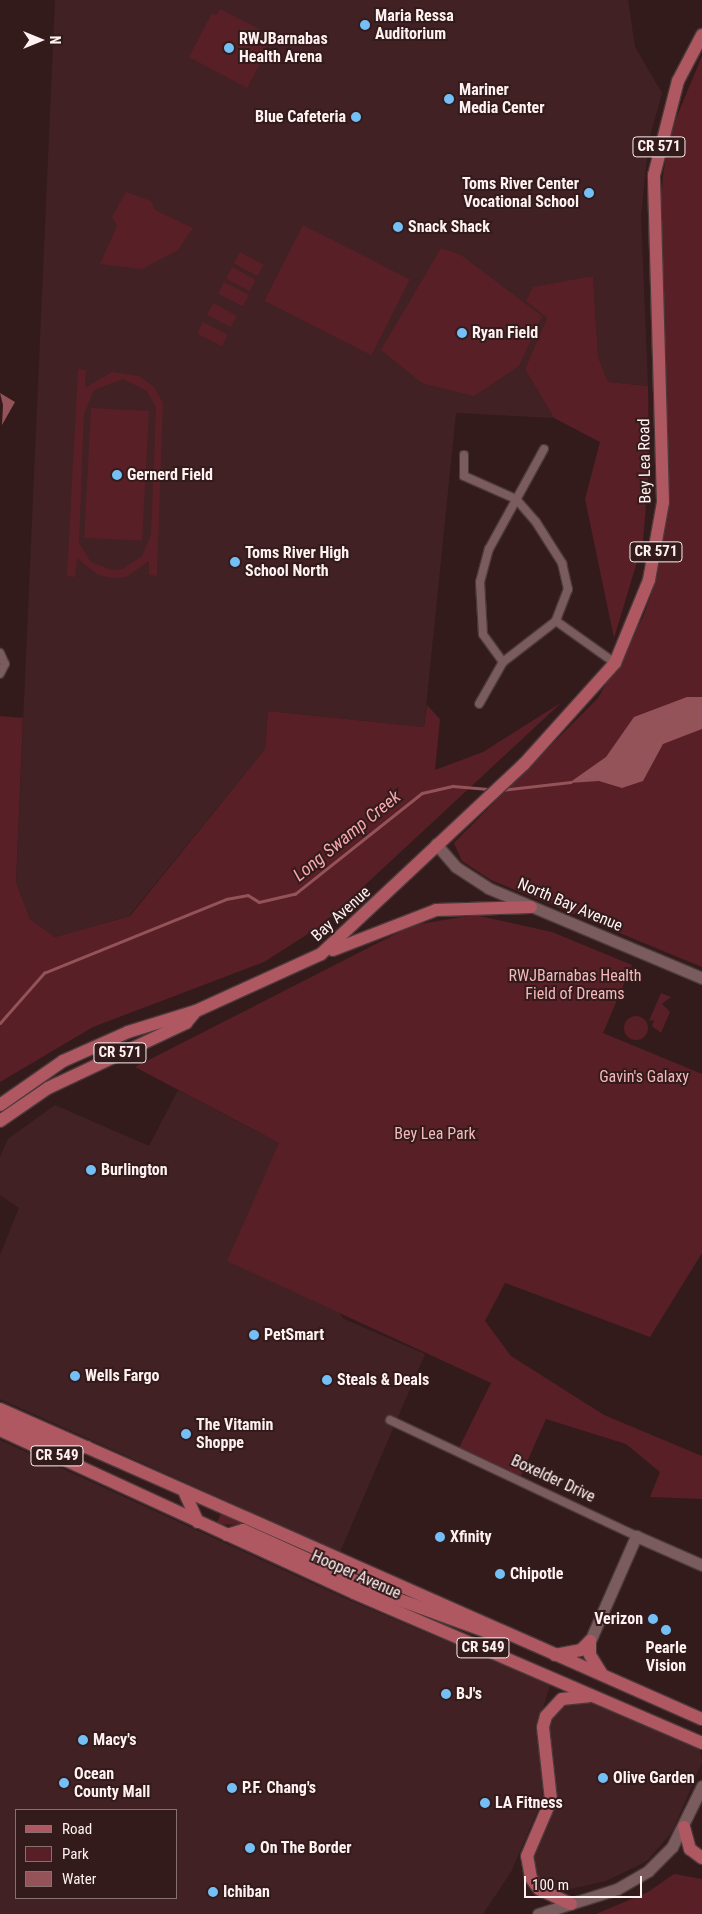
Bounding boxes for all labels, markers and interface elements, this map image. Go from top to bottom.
place label: Maria Ressa Auditorium [375,6,454,44]
north arrow [15,15,65,65]
marker: Maria Ressa Auditorium [359,19,371,31]
place label: RWJBarnabas Health Arena [239,29,328,67]
text: N [47,36,63,44]
marker: RWJBarnabas Health Arena [223,42,235,54]
place label: Mariner Media Center [459,80,544,118]
marker: Mariner Media Center [443,93,455,105]
place label: Blue Cafeteria [255,107,346,127]
marker: Blue Cafeteria [350,111,362,123]
road number: CR 571 [632,134,686,160]
place label: Toms River Center Vocational School [462,174,579,212]
marker: Toms River Center Vocational School [583,187,595,199]
place label: Snack Shack [408,217,490,237]
marker: Snack Shack [392,221,404,233]
place label: Ryan Field [472,323,538,343]
marker: Ryan Field [456,327,468,339]
street label: Bey Lea Road [635,418,655,504]
place label: Gernerd Field [127,465,213,485]
marker: Gernerd Field [111,469,123,481]
road number: CR 571 [628,540,684,564]
place label: Toms River High School North [245,543,349,581]
marker: Toms River High School North [229,556,241,568]
water label: Long Swamp Creek [289,786,405,886]
street label: North Bay Avenue [515,874,625,936]
street label: Bay Avenue [308,883,374,945]
park label: RWJBarnabas Health Field of Dreams [509,966,641,1004]
road number: CR 571 [92,1040,148,1066]
park label: Gavin's Galaxy [599,1067,689,1087]
park label: Bey Lea Park [394,1124,476,1144]
place label: Burlington [101,1160,168,1180]
marker: Burlington [85,1164,97,1176]
place label: PetSmart [264,1325,324,1345]
marker: PetSmart [248,1329,260,1341]
place label: Wells Fargo [85,1366,159,1386]
marker: Wells Fargo [69,1370,81,1382]
place label: Steals & Deals [337,1370,429,1390]
marker: Steals & Deals [321,1374,333,1386]
place label: The Vitamin Shoppe [196,1415,273,1453]
marker: The Vitamin Shoppe [180,1428,192,1440]
road number: CR 549 [30,1444,84,1468]
street label: Boxelder Drive [508,1451,598,1507]
place label: Xfinity [450,1527,492,1547]
marker: Xfinity [434,1531,446,1543]
street label: Hooper Avenue [308,1547,404,1603]
place label: Chipotle [510,1564,564,1584]
marker: Chipotle [494,1568,506,1580]
place label: Verizon [594,1609,643,1629]
marker: Verizon [647,1613,659,1625]
marker: Pearle Vision [660,1624,672,1636]
road number: CR 549 [456,1636,510,1660]
place label: Pearle Vision [645,1638,687,1676]
place label: BJ's [456,1684,482,1704]
marker: BJ's [440,1688,452,1700]
place label: Macy's [93,1730,136,1750]
marker: Macy's [77,1734,89,1746]
place label: Ocean County Mall [74,1764,150,1802]
place label: Olive Garden [613,1768,695,1788]
marker: Olive Garden [597,1772,609,1784]
marker: Ocean County Mall [58,1777,70,1789]
place label: P.F. Chang's [242,1778,316,1798]
marker: P.F. Chang's [226,1782,238,1794]
place label: LA Fitness [495,1793,563,1813]
marker: LA Fitness [479,1797,491,1809]
legend [15,1809,178,1899]
text: Road [62,1820,92,1838]
place label: On The Border [260,1838,352,1858]
marker: On The Border [244,1842,256,1854]
text: Park [62,1845,89,1863]
scale bar [527,1866,644,1898]
text: Water [62,1870,96,1888]
text: 100 m [532,1876,569,1894]
place label: Ichiban [223,1882,270,1902]
marker: Ichiban [207,1886,219,1898]

